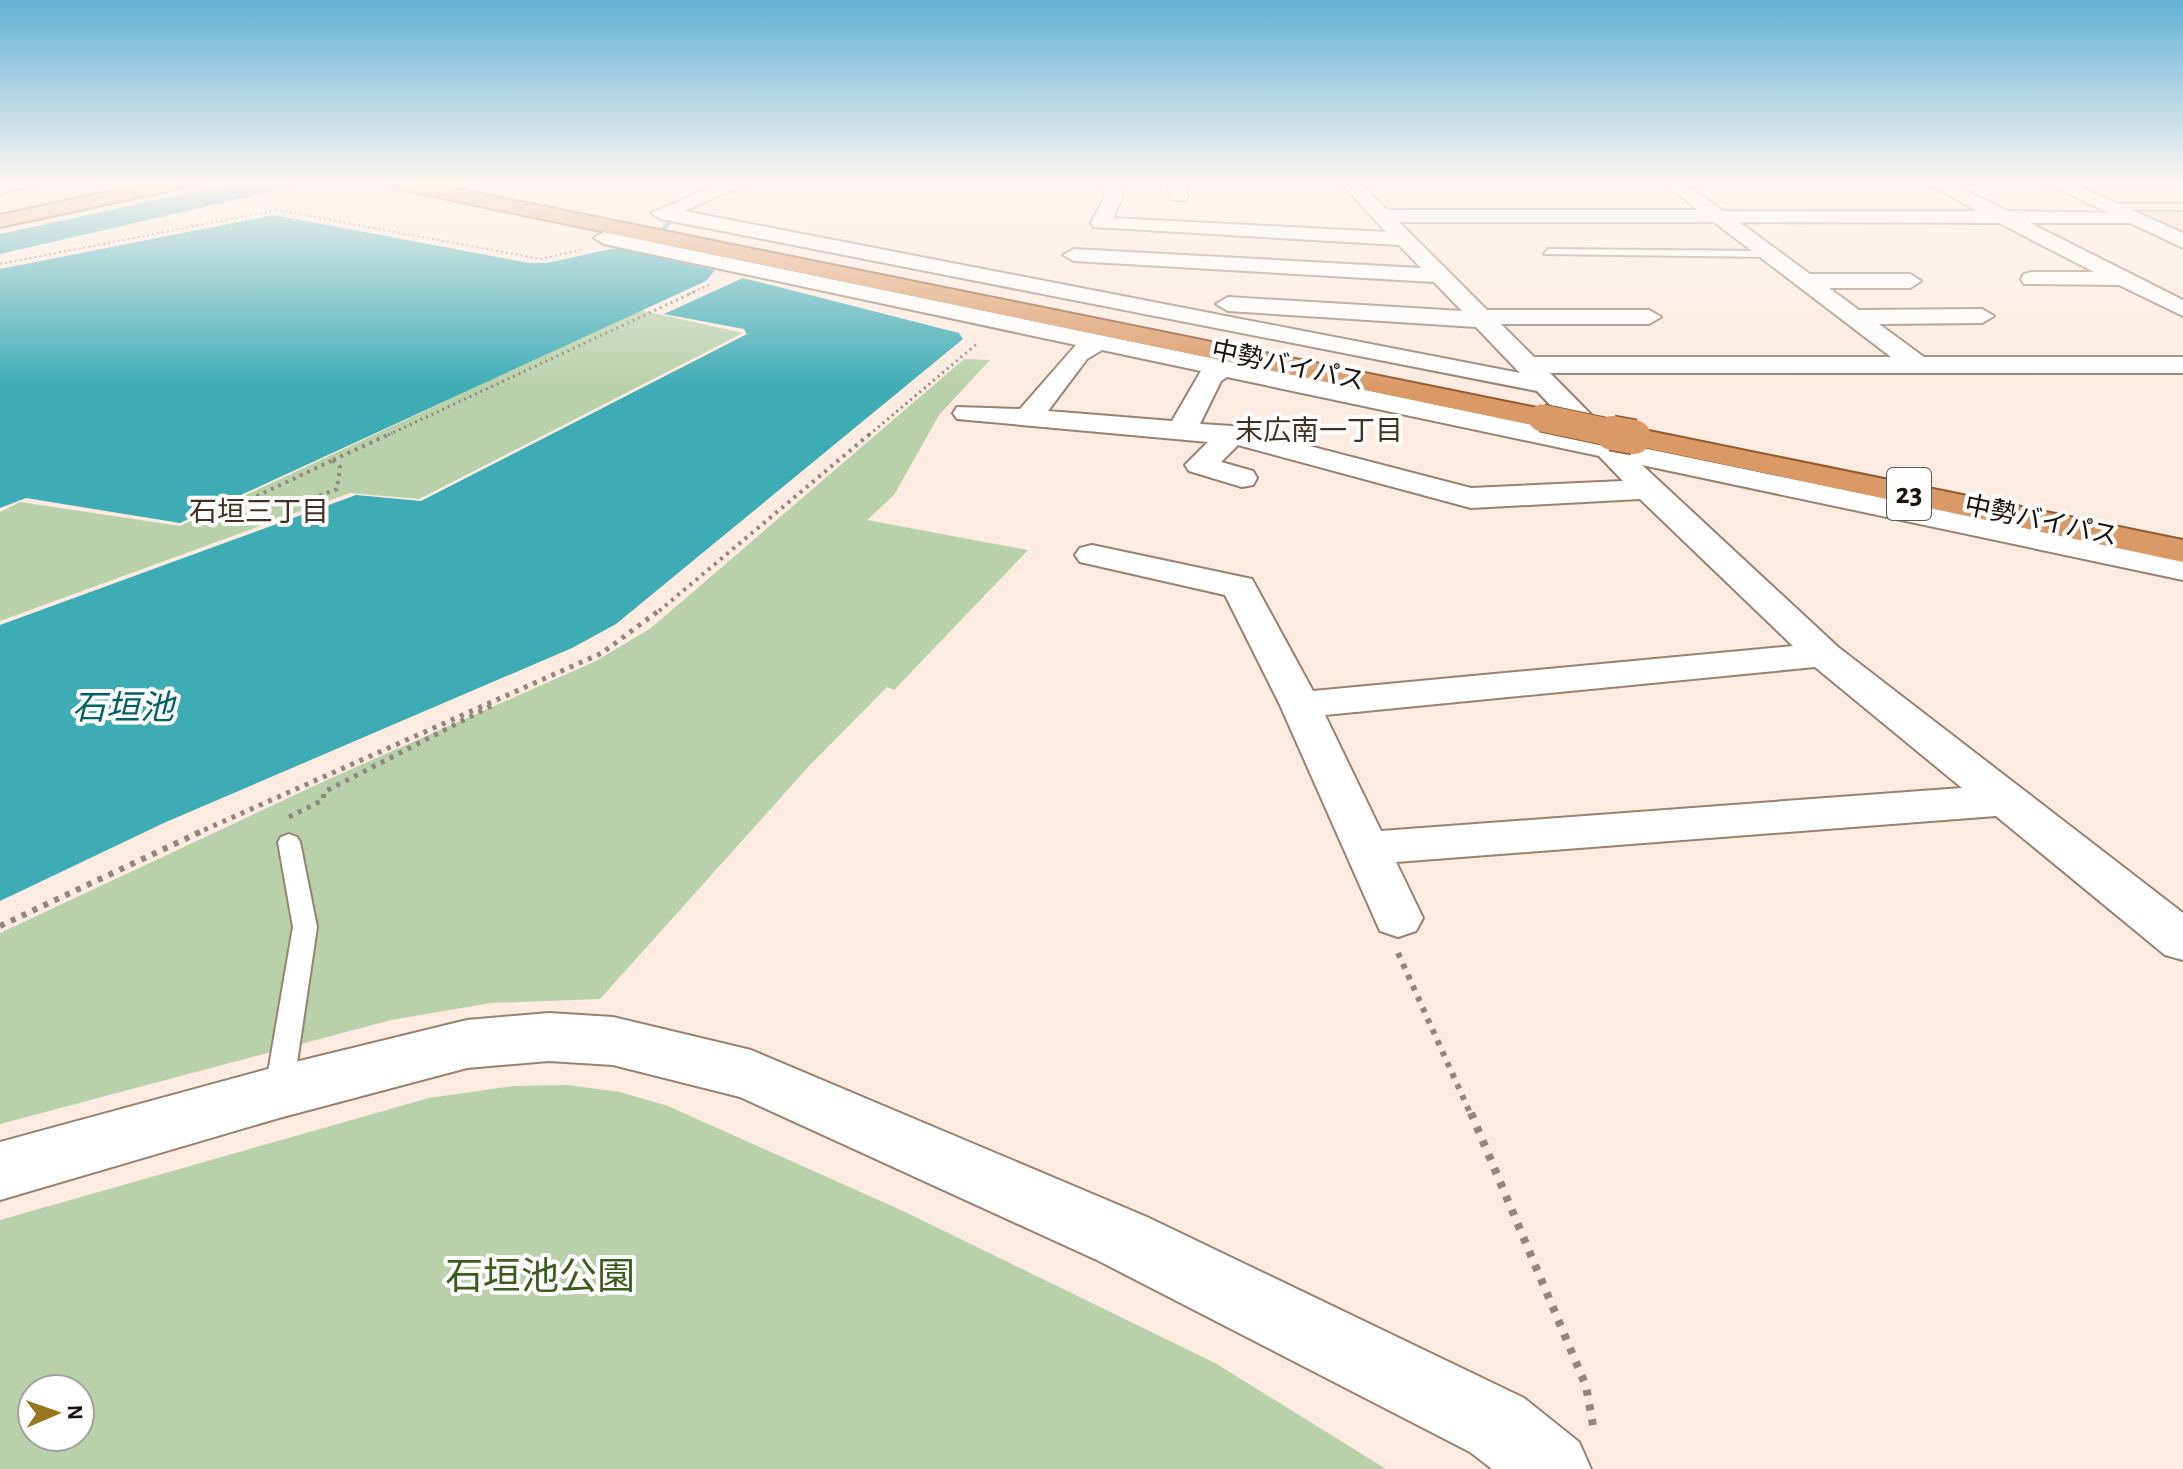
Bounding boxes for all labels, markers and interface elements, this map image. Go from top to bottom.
street label: 中勢バイパス [1209,336,1367,395]
district label: 末広南一丁目 [1235,416,1403,446]
road number: 23 [1887,468,1931,520]
street label: 中勢バイパス [1962,491,2120,550]
district label: 石垣三丁目 [189,497,329,527]
water label: 石垣池 [72,690,177,726]
park label: 石垣池公園 [445,1257,635,1297]
north arrow [16,1373,96,1453]
text: N [64,1404,86,1420]

